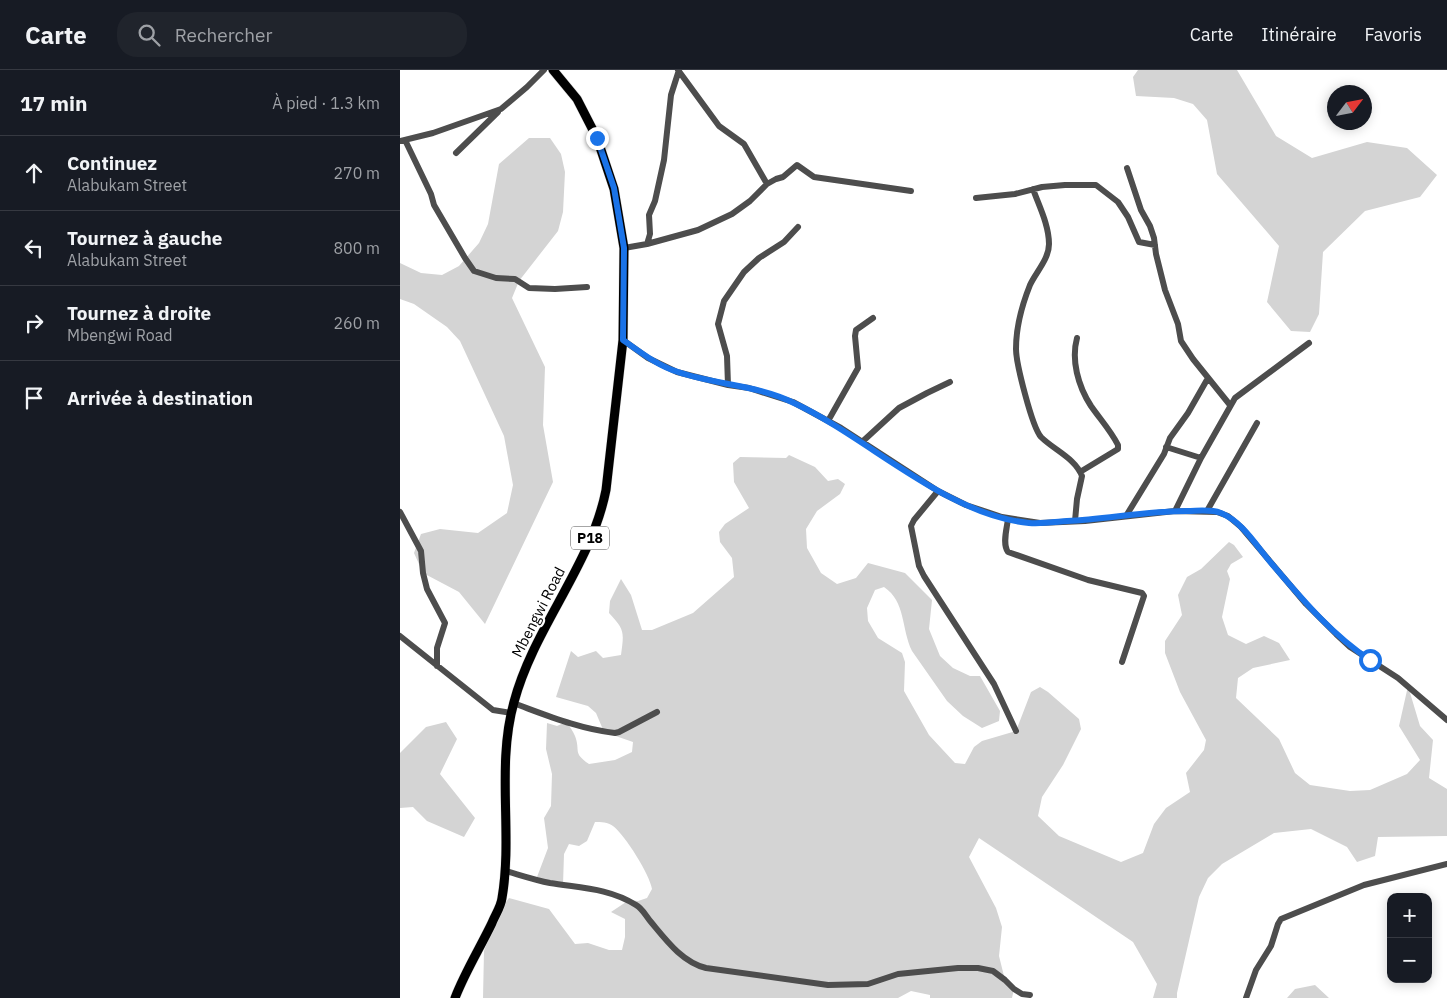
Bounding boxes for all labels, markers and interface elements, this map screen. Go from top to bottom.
search box [117,12,467,57]
text: Carte [25,19,87,51]
icon: search [135,21,163,49]
text: Rechercher [175,23,272,47]
text: Carte [1190,23,1233,46]
text: Itinéraire [1261,23,1337,46]
text: Favoris [1365,23,1422,46]
north arrow [1327,85,1372,130]
text: 17 min [20,89,87,117]
text: À pied · 1.3 km [272,93,380,113]
route end [586,127,609,150]
text: Continuez [67,151,157,175]
icon: ahead [20,159,48,187]
text: 270 m [333,163,380,183]
text: Alabukam Street [67,175,187,195]
text: Tournez à gauche [67,226,223,250]
icon: left [20,234,48,262]
text: 800 m [333,238,380,258]
text: Alabukam Street [67,250,187,270]
text: Tournez à droite [67,301,211,325]
icon: right [20,309,48,337]
text: 260 m [333,313,380,333]
text: Mbengwi Road [67,325,173,345]
icon: arrive [20,384,48,412]
text: Arrivée à destination [67,386,253,410]
road number: P18 [571,526,609,549]
street label: Mbengwi Road [507,564,569,660]
route start [1359,649,1382,672]
map controls [1387,893,1432,983]
button: + [1387,893,1432,938]
button: − [1387,938,1432,983]

